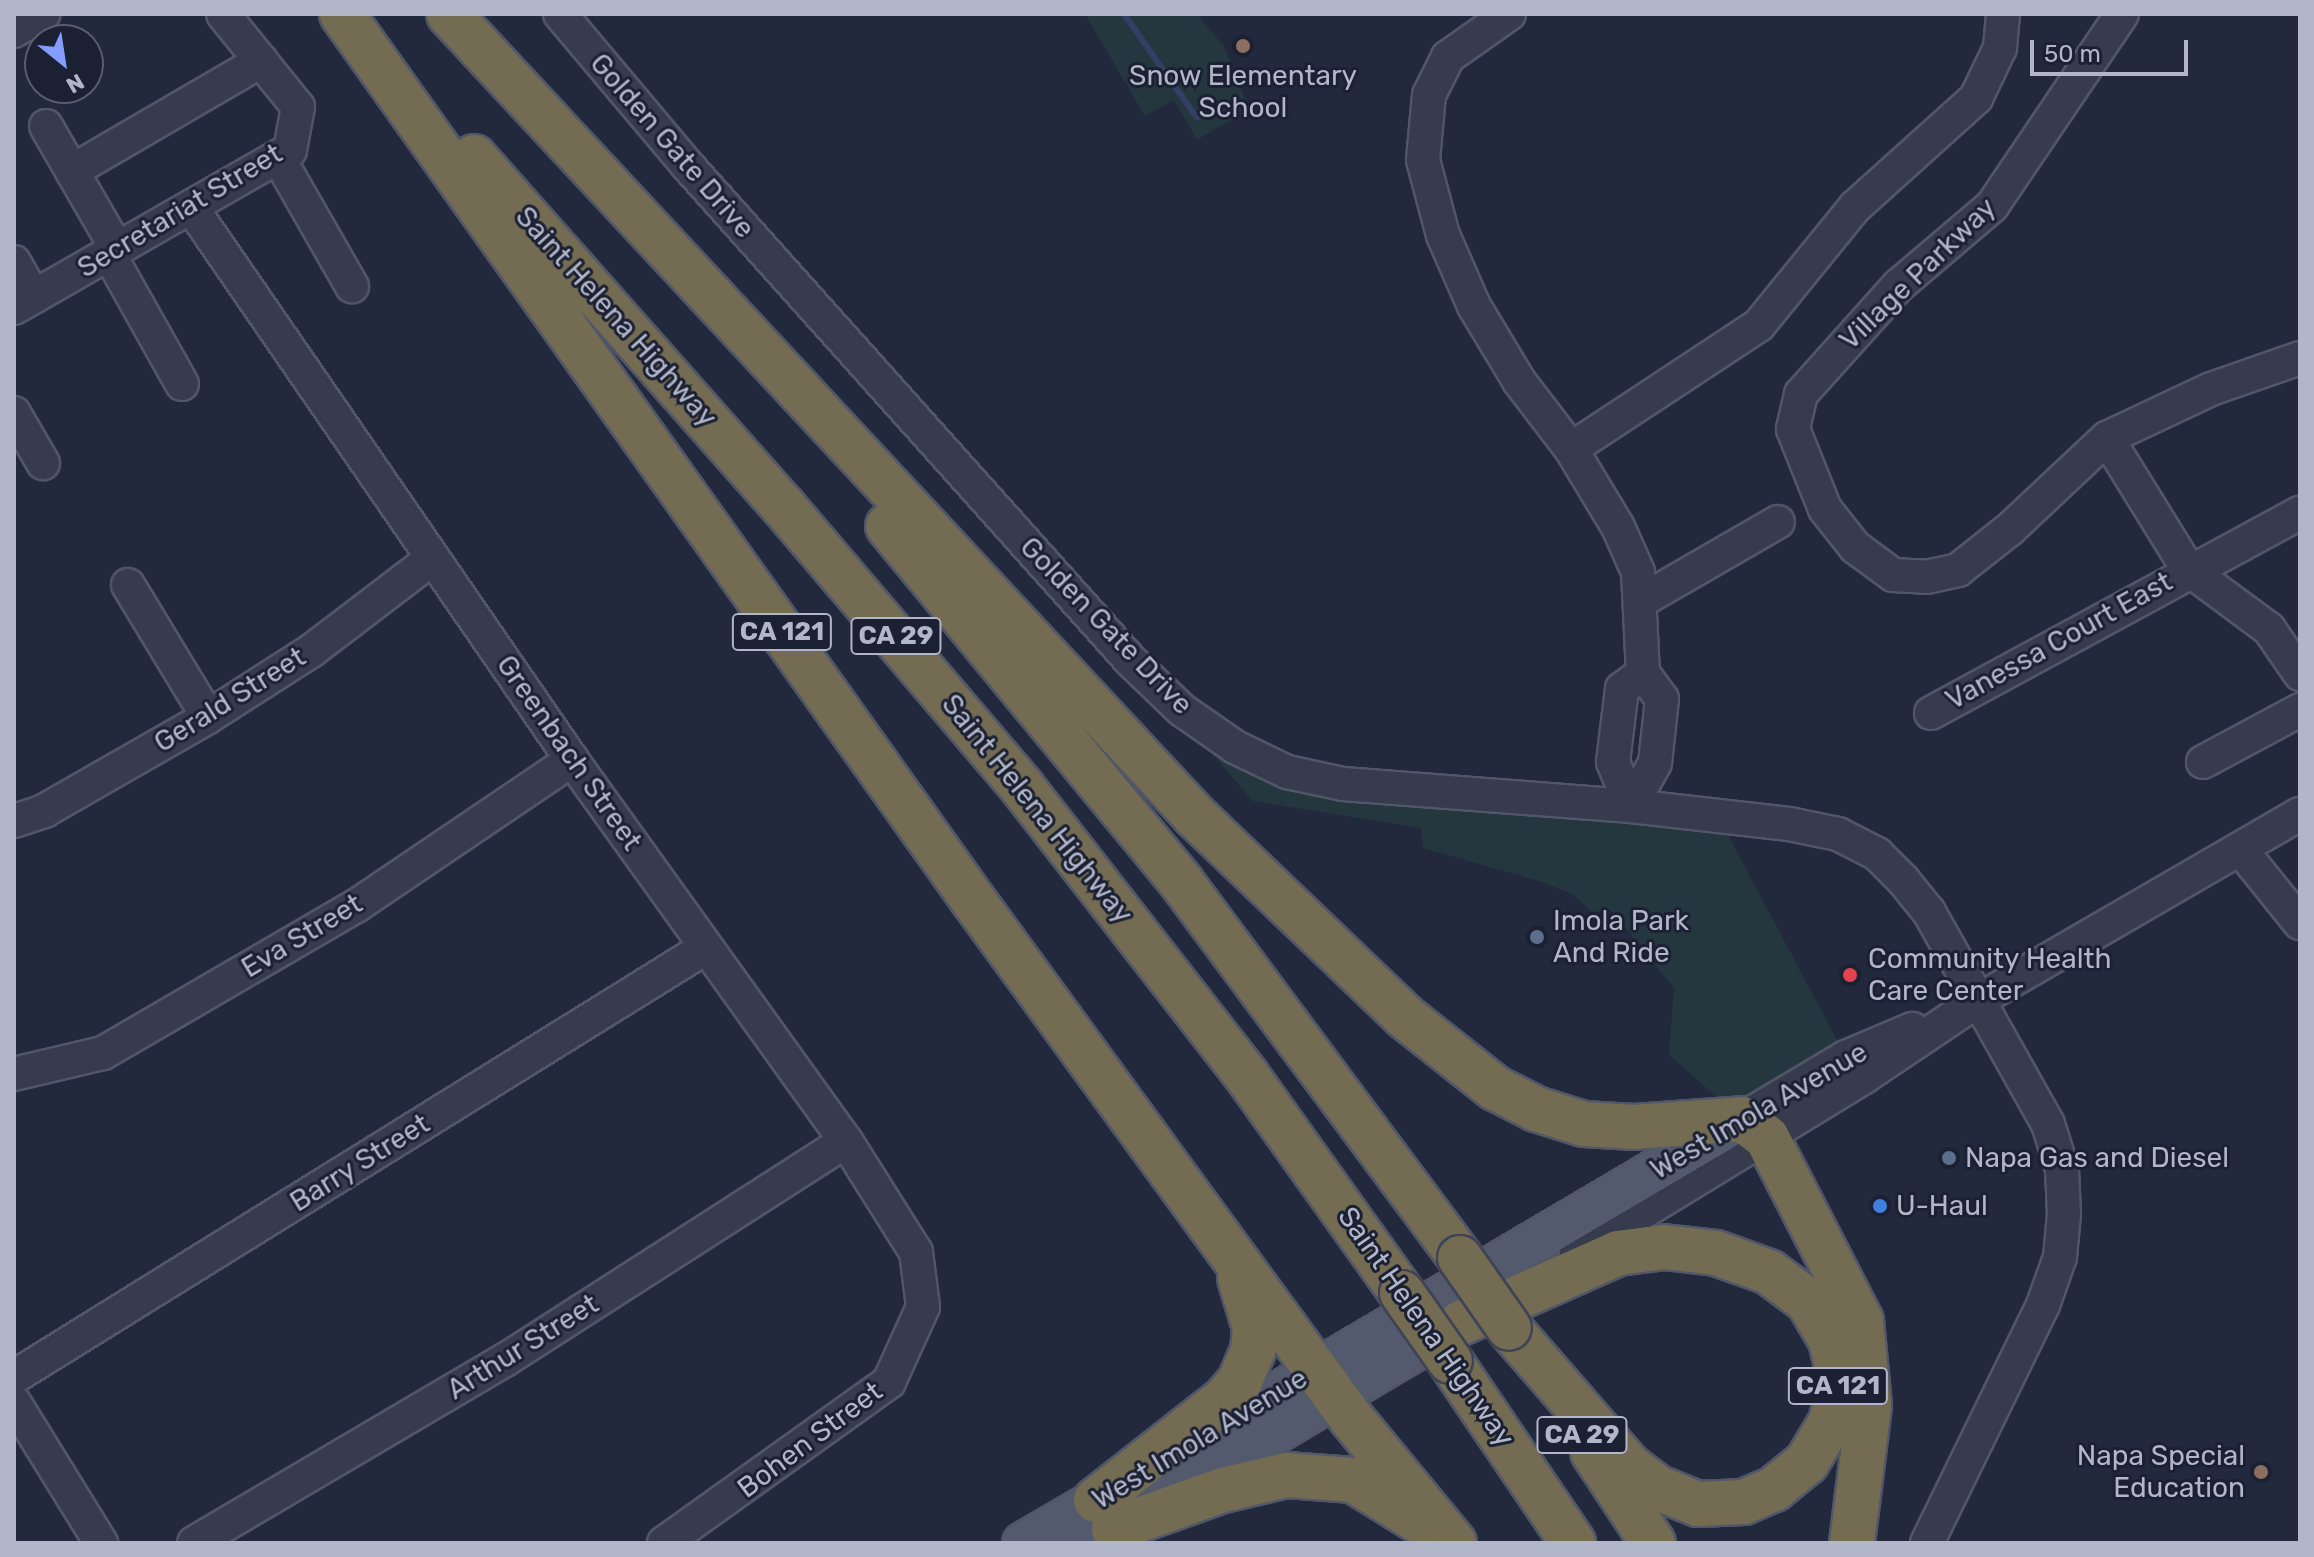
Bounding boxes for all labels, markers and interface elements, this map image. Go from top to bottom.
north arrow [24,24,104,104]
scale bar [2034,24,2192,74]
marker: Snow Elementary School [1234,37,1252,55]
text: 50 m [2044,40,2101,68]
street label: Golden Gate Drive [583,47,761,245]
place label: Snow Elementary School [1129,59,1357,125]
text: N [62,68,89,99]
street label: Secretariat Street [72,137,288,285]
street label: Village Parkway [1833,191,2003,357]
street label: Saint Helena Highway [508,200,724,434]
street label: Golden Gate Drive [1013,530,1199,722]
street label: Vanessa Court East [1940,565,2178,717]
road number: CA 121 [730,610,834,654]
road number: CA 29 [850,614,942,658]
street label: Gerald Street [148,640,312,760]
street label: Greenbach Street [489,649,649,857]
street label: Saint Helena Highway [934,688,1140,930]
street label: Eva Street [236,887,368,985]
place label: Imola Park And Ride [1553,904,1689,970]
marker: Imola Park And Ride [1528,928,1546,946]
place label: Community Health Care Center [1868,942,2112,1008]
marker: Community Health Care Center [1839,964,1861,986]
street label: West Imola Avenue [1644,1035,1874,1187]
street label: Barry Street [284,1107,436,1219]
place label: Napa Gas and Diesel [1965,1141,2229,1175]
marker: Napa Gas and Diesel [1940,1149,1958,1167]
place label: U-Haul [1896,1189,1988,1223]
marker: U-Haul [1871,1197,1889,1215]
street label: Saint Helena Highway [1331,1201,1521,1453]
street label: Arthur Street [441,1287,605,1407]
street label: West Imola Avenue [1086,1361,1314,1517]
road number: CA 121 [1786,1364,1890,1408]
street label: Bohen Street [731,1375,889,1505]
road number: CA 29 [1536,1413,1628,1457]
place label: Napa Special Education [2077,1439,2245,1505]
marker: Napa Special Education [2252,1463,2270,1481]

